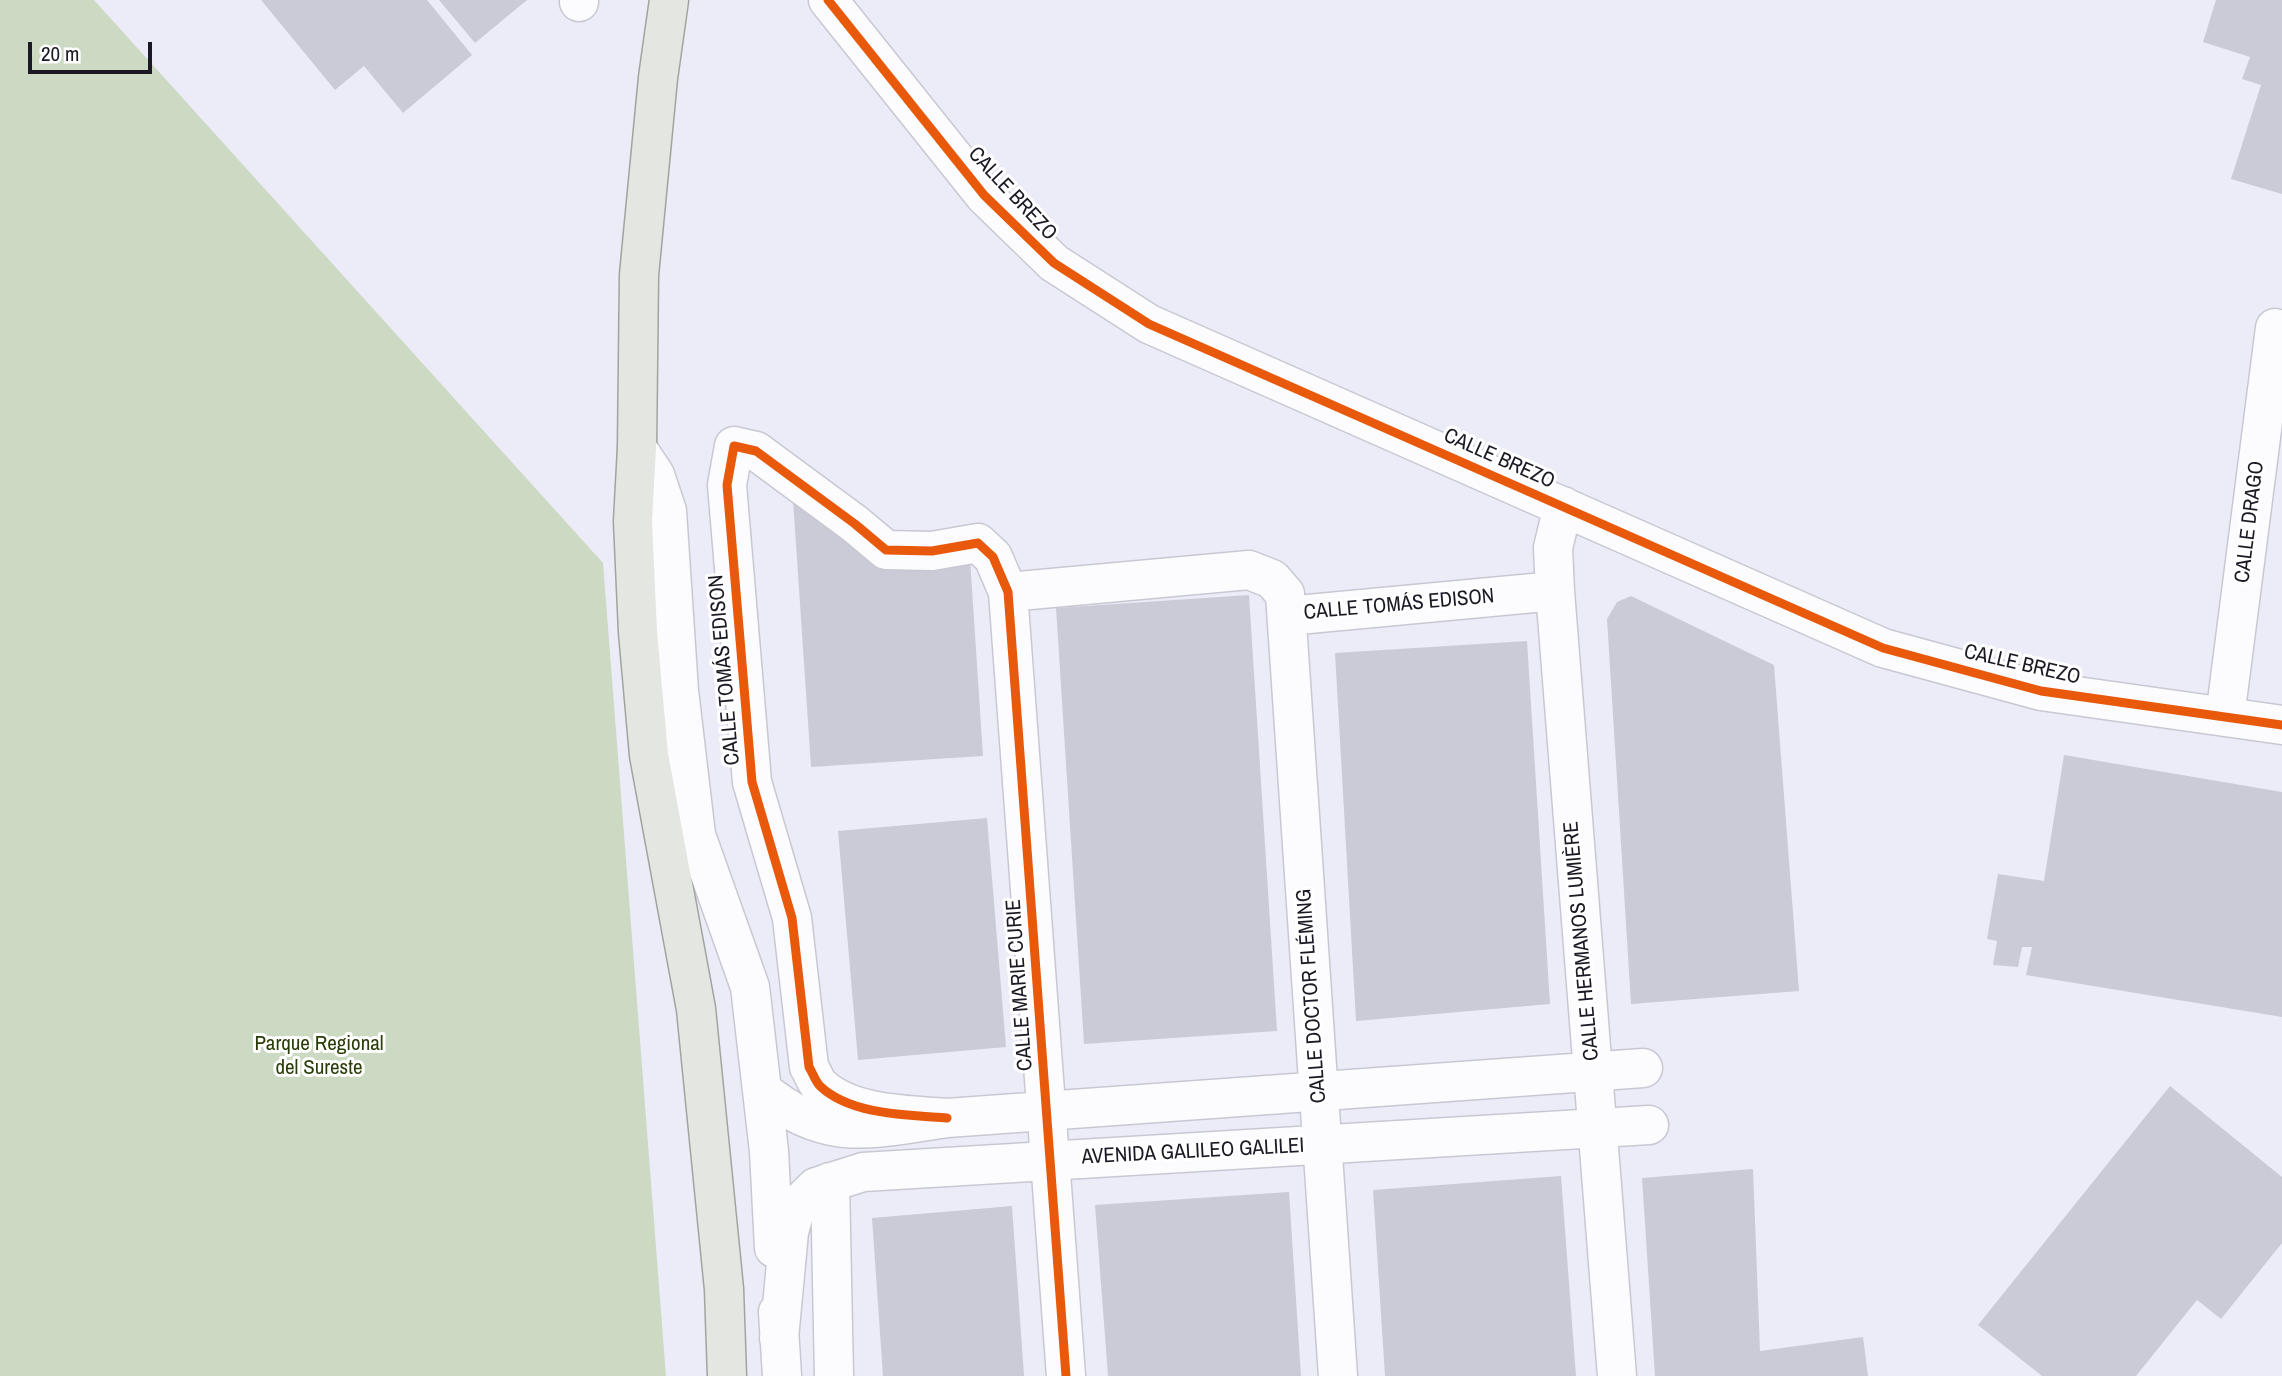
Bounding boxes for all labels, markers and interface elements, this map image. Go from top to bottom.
scale bar [32,28,156,72]
text: 20 m [41,39,79,68]
street label: CALLE BREZO [962,142,1062,246]
street label: CALLE BREZO [1440,423,1558,495]
street label: CALLE DRAGO [2230,460,2270,584]
street label: CALLE TOMÁS EDISON [704,574,746,766]
street label: CALLE TOMÁS EDISON [1303,584,1495,626]
street label: CALLE BREZO [1961,639,2083,691]
street label: CALLE HERMANOS LUMIÈRE [1559,820,1605,1062]
street label: CALLE DOCTOR FLÉMING [1292,888,1332,1104]
street label: CALLE MARIE CURIE [1001,898,1039,1072]
park label: Parque Regional del Sureste [254,1031,384,1081]
street label: AVENIDA GALILEO GALILEI [1081,1134,1305,1170]

